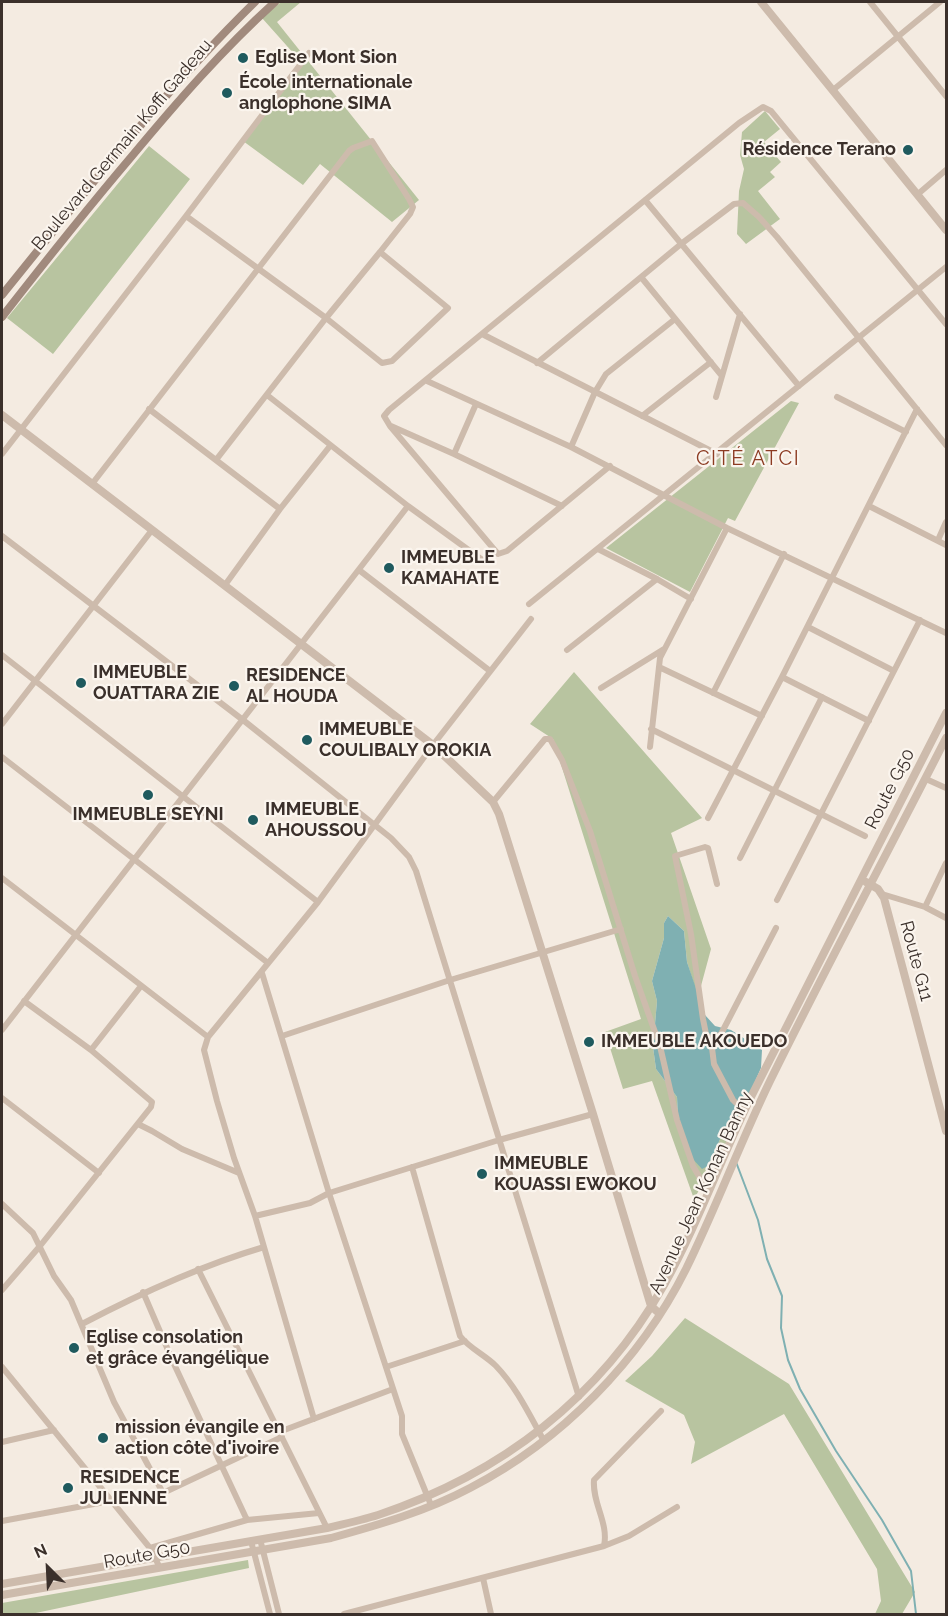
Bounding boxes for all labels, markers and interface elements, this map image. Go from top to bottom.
street label: Boulevard Germain Koffi Gadeau [27,35,217,255]
place label: Eglise Mont Sion [255,47,397,69]
marker: Eglise Mont Sion [236,51,250,65]
place label: École internationale anglophone SIMA [239,72,413,115]
marker: École internationale anglophone SIMA [220,86,234,100]
place label: Résidence Terano [742,139,896,161]
marker: Résidence Terano [901,143,915,157]
district label: CITÉ ATCI [696,447,800,471]
place label: IMMEUBLE KAMAHATE [401,547,499,590]
marker: IMMEUBLE KAMAHATE [382,561,396,575]
place label: IMMEUBLE OUATTARA ZIE [93,662,219,704]
place label: RESIDENCE AL HOUDA [246,665,346,708]
marker: IMMEUBLE OUATTARA ZIE [74,676,88,690]
marker: RESIDENCE AL HOUDA [227,679,241,693]
place label: IMMEUBLE COULIBALY OROKIA [319,719,491,762]
marker: IMMEUBLE COULIBALY OROKIA [300,733,314,747]
street label: Route G50 [860,745,920,833]
marker: IMMEUBLE SEYNI [141,788,155,802]
place label: IMMEUBLE AHOUSSOU [265,799,367,842]
place label: IMMEUBLE SEYNI [72,804,224,826]
marker: IMMEUBLE AHOUSSOU [246,813,260,827]
street label: Route G11 [895,919,937,1003]
place label: IMMEUBLE AKOUEDO [601,1031,787,1053]
marker: IMMEUBLE AKOUEDO [582,1035,596,1049]
street label: Avenue Jean Konan Banny [644,1088,758,1298]
place label: IMMEUBLE KOUASSI EWOKOU [494,1153,657,1196]
marker: IMMEUBLE KOUASSI EWOKOU [475,1167,489,1181]
place label: Eglise consolation et grâce évangélique [86,1327,269,1370]
marker: Eglise consolation et grâce évangélique [67,1341,81,1355]
place label: mission évangile en action côte d'ivoire [115,1417,285,1460]
marker: mission évangile en action côte d'ivoire [96,1431,110,1445]
place label: RESIDENCE JULIENNE [80,1467,180,1510]
marker: RESIDENCE JULIENNE [61,1481,75,1495]
street label: Route G50 [102,1537,192,1573]
north arrow [18,1538,78,1598]
text: N [31,1540,50,1562]

